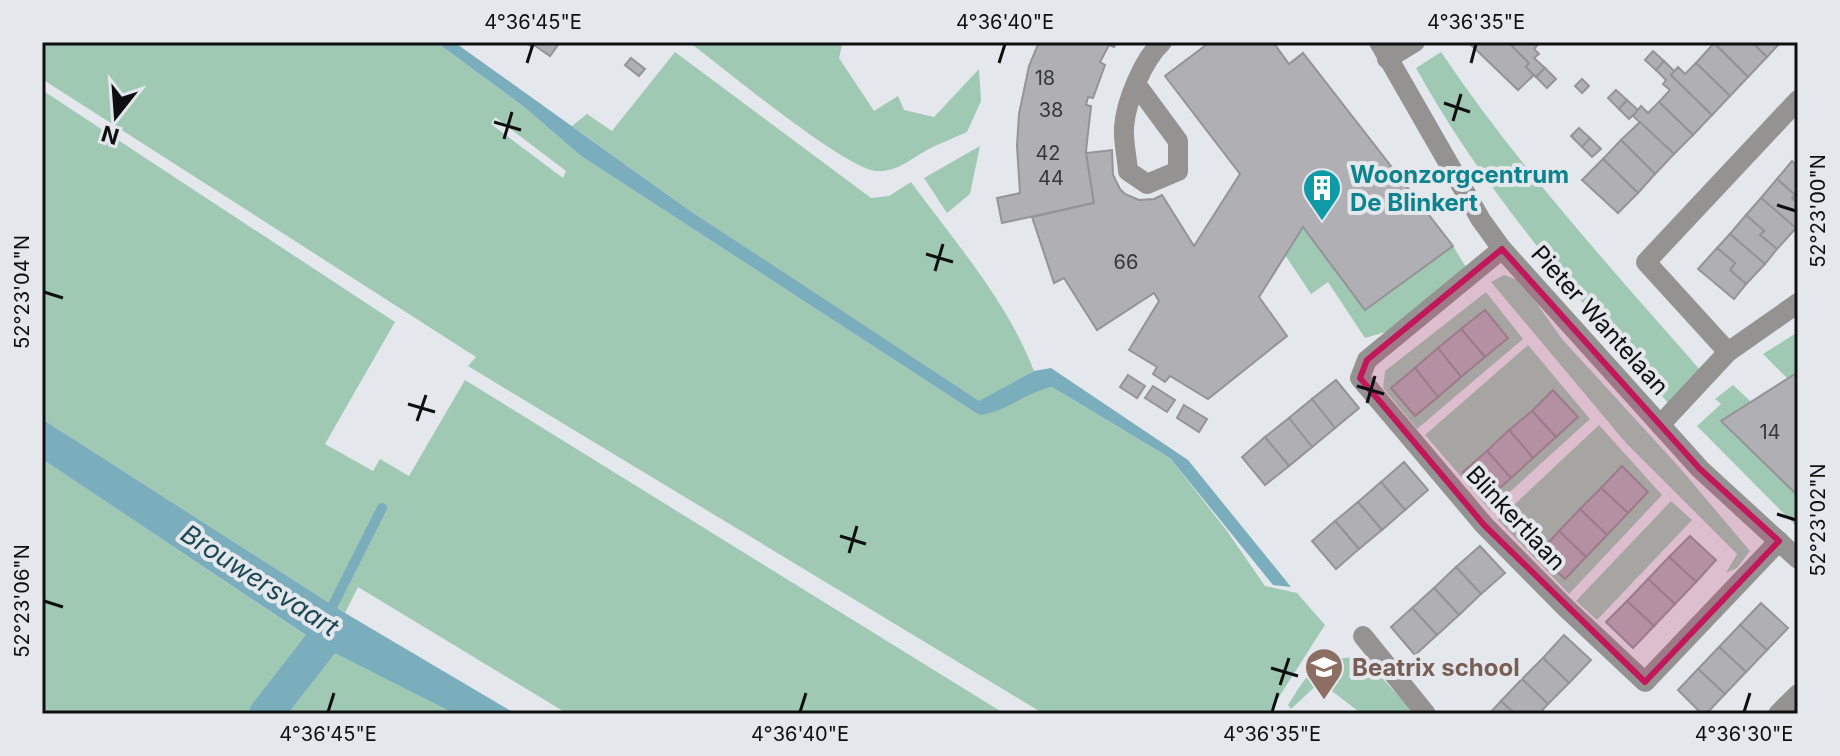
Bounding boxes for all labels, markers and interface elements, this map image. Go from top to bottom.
text: 4°36'45"E [484,10,582,34]
text: 4°36'40"E [956,10,1054,34]
text: 4°36'35"E [1427,10,1525,34]
house number: 18 [1035,66,1055,90]
north arrow [76,76,156,156]
house number: 38 [1039,98,1063,122]
text: N [98,120,122,150]
house number: 42 [1035,141,1061,165]
text: 52°23'00"N [1806,154,1830,268]
place label: Woonzorgcentrum De Blinkert [1350,160,1569,217]
house number: 44 [1038,166,1064,190]
building icon: Woonzorgcentrum De Blinkert [1301,167,1343,222]
text: 52°23'04"N [10,235,34,349]
street label: Pieter Wantelaan [1525,239,1675,401]
house number: 66 [1114,250,1138,274]
house number: 14 [1759,420,1781,444]
street label: Blinkertlaan [1460,460,1572,576]
text: 52°23'02"N [1806,463,1830,577]
water label: Brouwersvaart [175,518,345,643]
text: 52°23'06"N [10,544,34,658]
school or university icon: Beatrix school [1303,646,1345,701]
place label: Beatrix school [1352,653,1520,682]
text: 4°36'45"E [279,722,377,746]
text: 4°36'40"E [751,722,849,746]
text: 4°36'35"E [1223,722,1321,746]
text: 4°36'30"E [1695,722,1793,746]

